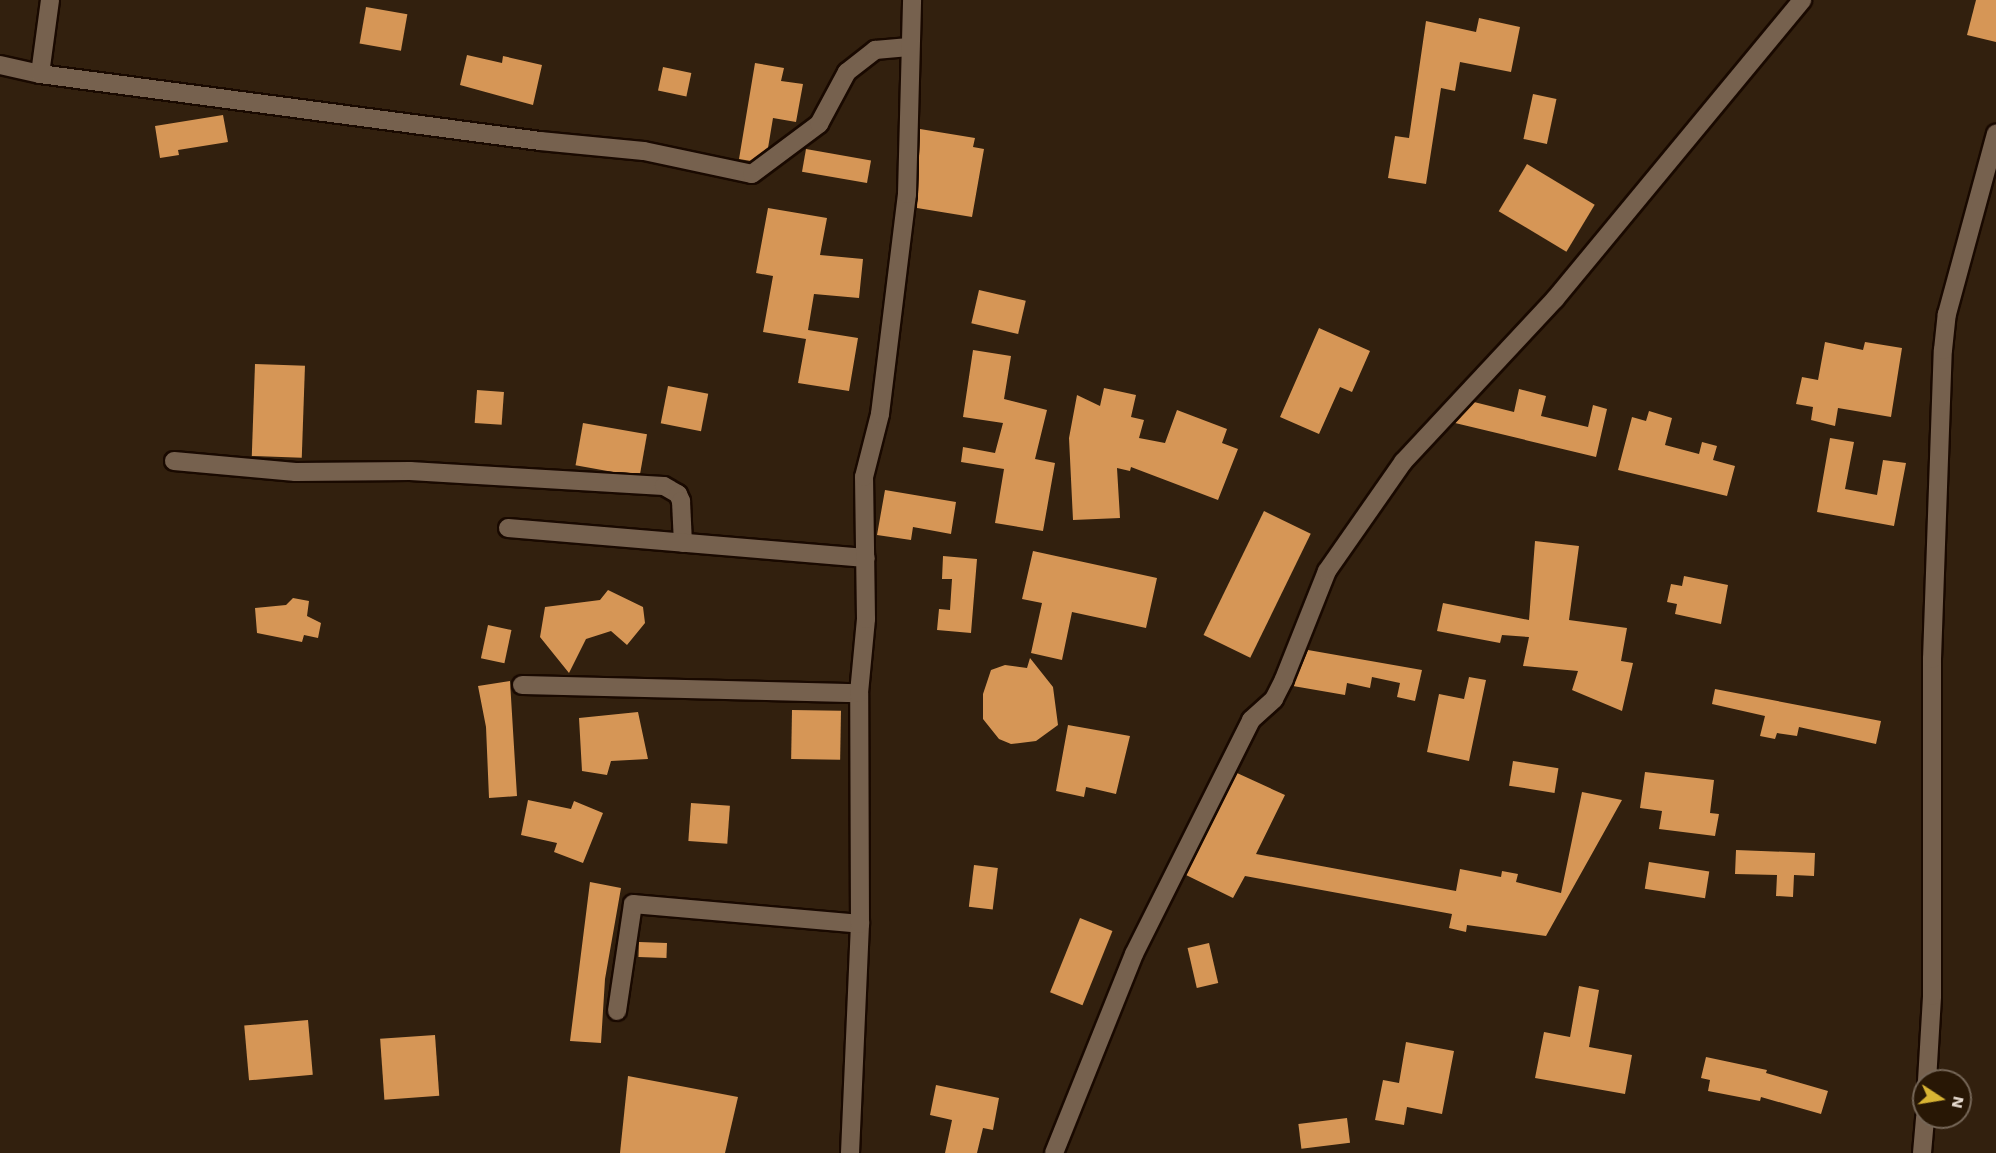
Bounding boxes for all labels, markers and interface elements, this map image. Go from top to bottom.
north arrow [1912,1069,1972,1129]
text: N [1948,1095,1969,1110]

